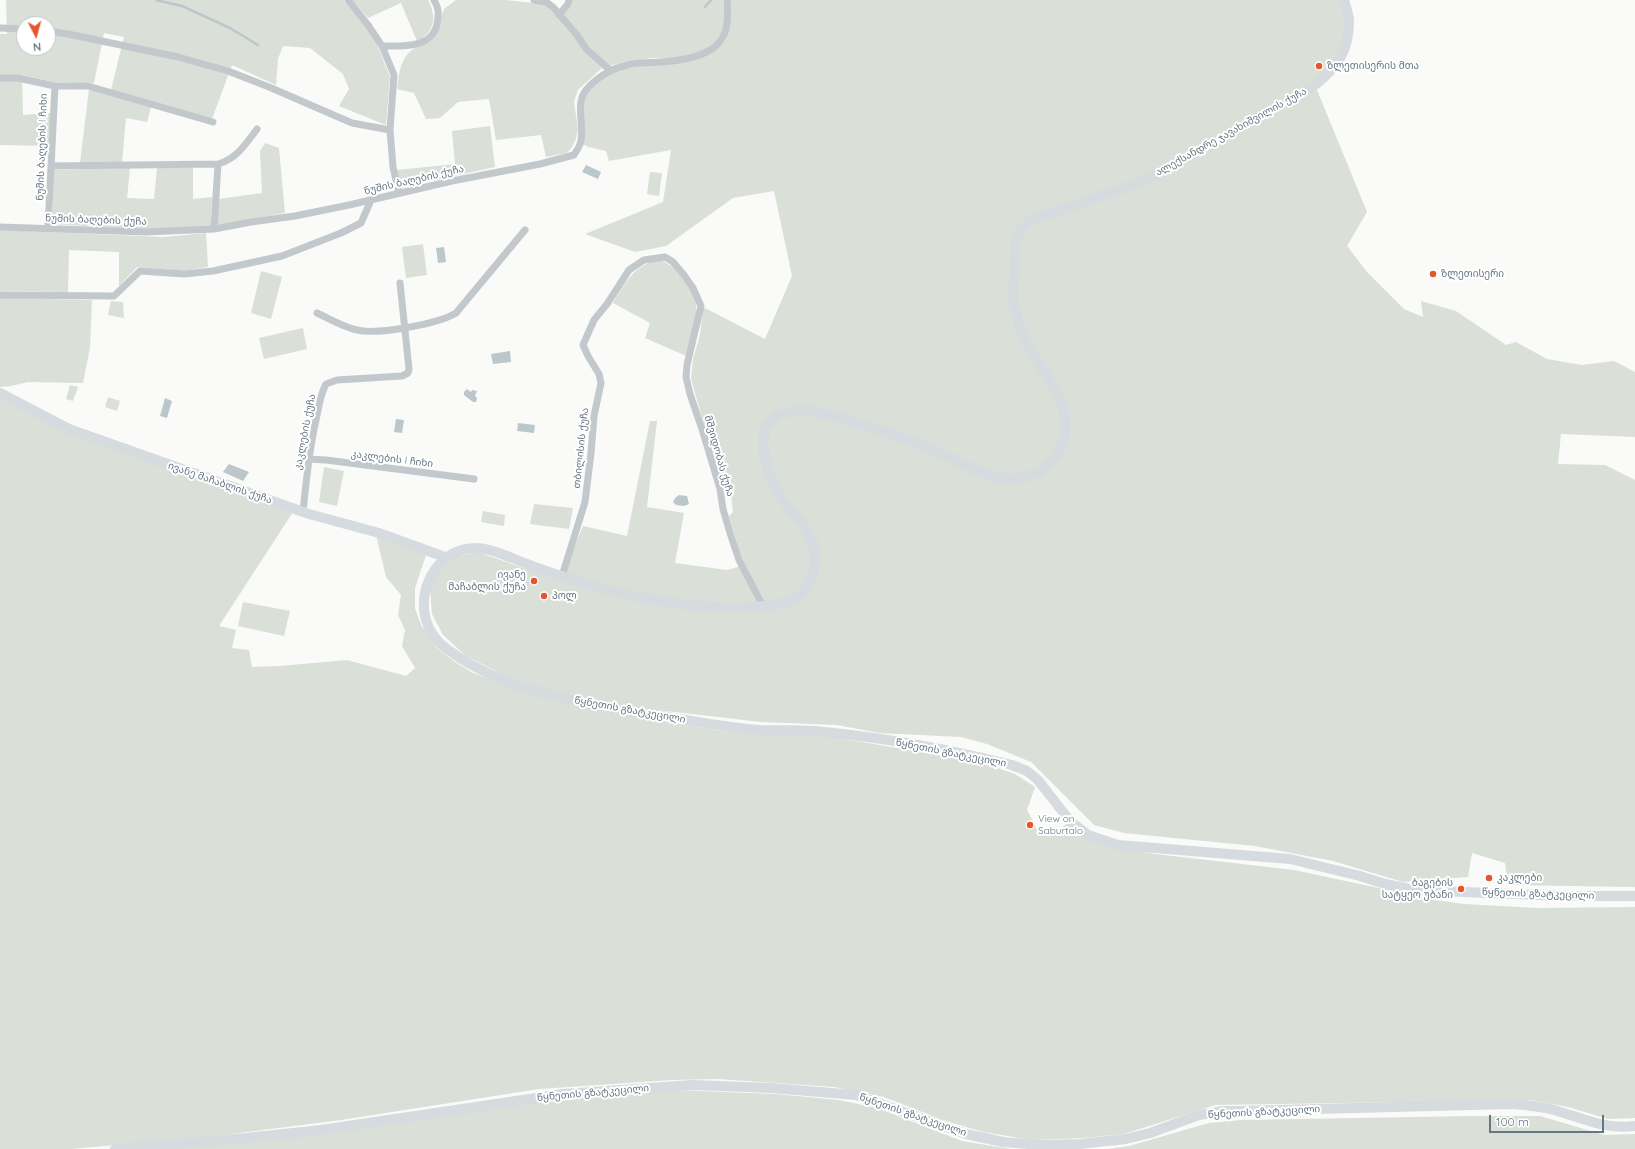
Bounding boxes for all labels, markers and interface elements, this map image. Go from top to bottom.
north arrow [16,16,56,56]
text: N [32,40,42,54]
place label: ზლეთისერის მთა [1327,60,1419,72]
marker: ზლეთისერის მთა [1314,61,1324,71]
street label: ალექსანდრე ჯავახიშვილის ქუჩა [1153,85,1309,179]
street label: ნუშის ბაღების I ჩიხი [34,93,50,201]
street label: ნუშის ბაღების ქუჩა [363,163,465,197]
street label: ნუშის ბაღების ქუჩა [45,212,147,228]
place label: ზლეთისერი [1441,268,1504,280]
marker: ზლეთისერი [1428,269,1438,279]
street label: კაკლების ქუჩა [292,393,318,471]
street label: თბილისის ქუჩა [571,407,591,489]
street label: მშვიდობას ქუჩა [702,414,736,498]
street label: კაკლების I ჩიხი [350,448,434,470]
street label: ივანე მაჩაბლის ქუჩა [166,460,274,506]
place label: ივანე მაჩაბლის ქუჩა [448,569,526,592]
marker: ივანე მაჩაბლის ქუჩა [529,576,539,586]
place label: პოლ [552,590,577,602]
marker: პოლ [539,591,549,601]
street label: წყნეთის გზატკეცილი [574,694,686,726]
street label: წყნეთის გზატკეცილი [895,736,1007,770]
place label: View on Saburtalo [1038,813,1083,836]
marker: View on Saburtalo [1025,820,1035,830]
place label: კაკლები [1497,872,1542,884]
marker: კაკლები [1484,873,1494,883]
place label: ბაგების სატყეო უბანი [1382,877,1453,900]
marker: ბაგების სატყეო უბანი [1456,884,1466,894]
street label: წყნეთის გზატკეცილი [1482,886,1594,902]
street label: წყნეთის გზატკეცილი [536,1082,650,1104]
street label: წყნეთის გზატკეცილი [858,1091,968,1139]
street label: წყნეთის გზატკეცილი [1208,1103,1320,1121]
scale bar [1491,1107,1606,1133]
text: 100 m [1496,1114,1529,1129]

